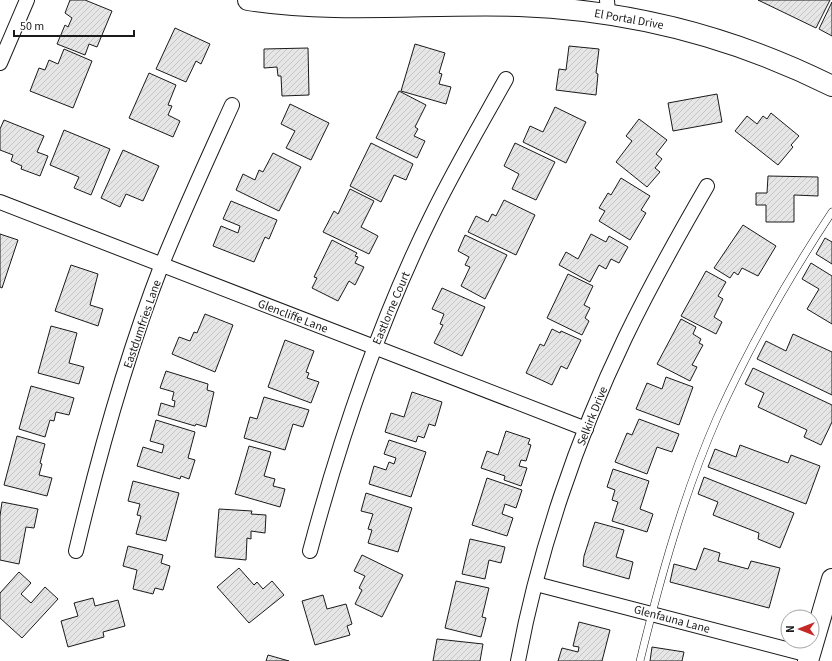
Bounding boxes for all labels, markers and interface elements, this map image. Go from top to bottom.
street label: El Portal Drive [593,5,665,34]
scale bar [14,12,134,38]
text: 50 m [20,18,44,35]
street label: Eastlorne Court [368,269,415,347]
street label: Eastdumfries Lane [119,278,166,371]
street label: Glencliffe Lane [255,295,330,338]
street label: Selkirk Drive [573,384,612,448]
street label: Glenfauna Lane [632,601,712,638]
north arrow [780,609,820,649]
text: N [783,625,798,633]

